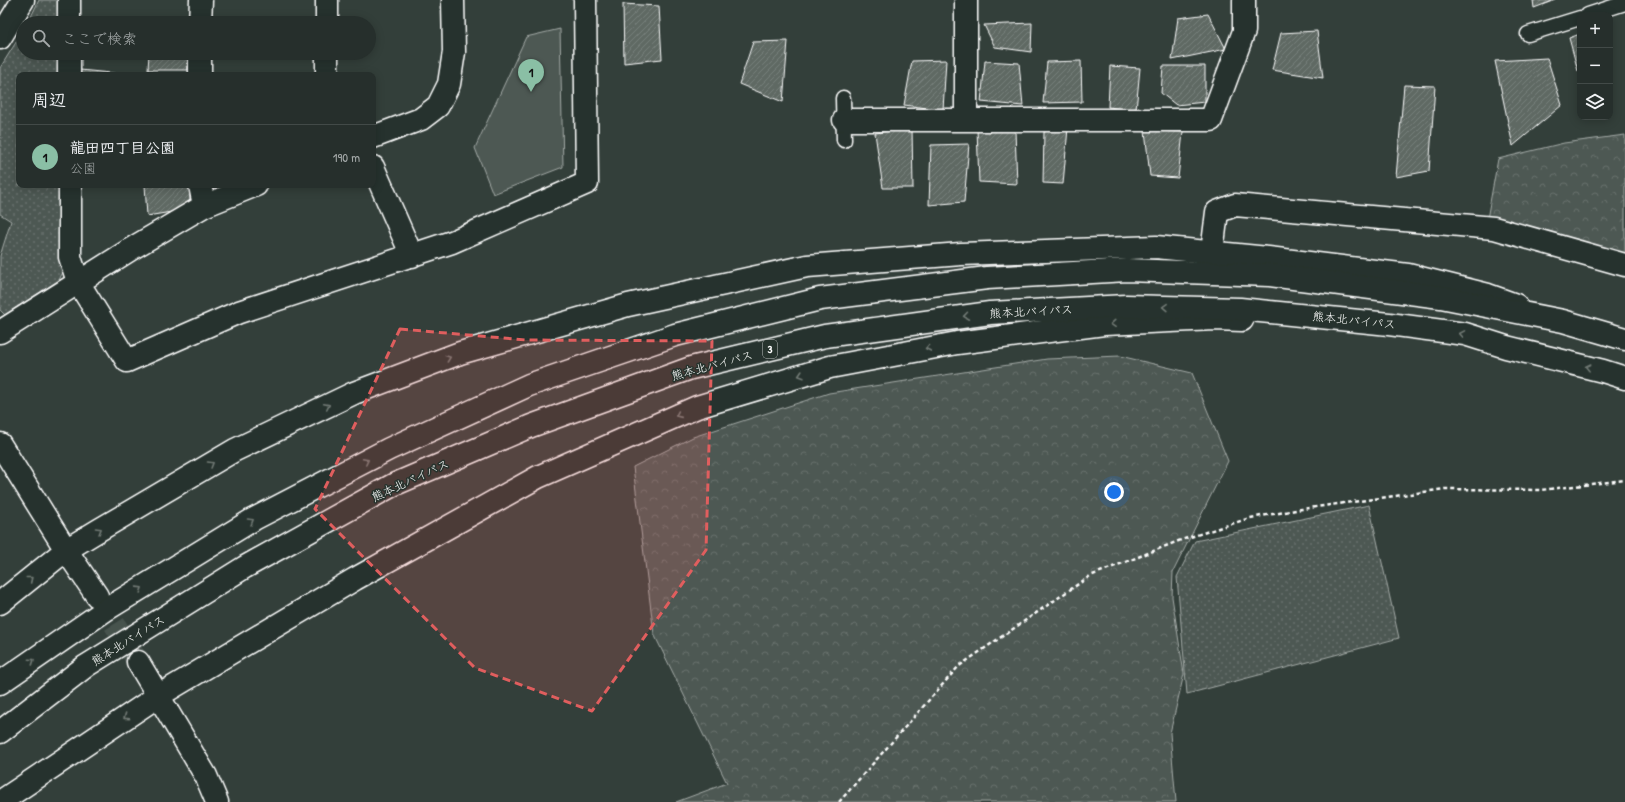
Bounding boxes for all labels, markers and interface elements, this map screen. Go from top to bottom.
map controls [1577,12,1613,120]
button: + [1577,12,1613,48]
search box [16,16,376,60]
icon: search [30,27,52,49]
text: ここで検索 [62,28,137,49]
button: − [1577,48,1613,84]
pin: 1 [518,59,544,92]
button: layers [1577,84,1613,120]
text: 周辺 [32,88,66,111]
text: 龍田四丁目公園 [70,137,175,158]
text: 1 [43,148,47,166]
text: 190 m [333,148,360,166]
text: 公園 [70,159,96,177]
street label: 熊本北バイパス [989,300,1073,322]
one-way arrow [1162,303,1168,311]
street label: 熊本北バイパス [1311,307,1397,333]
one-way arrow [963,311,969,320]
one-way arrow [1110,320,1116,328]
one-way arrow [1459,330,1465,339]
road number: 3 [763,340,777,358]
one-way arrow [925,343,931,352]
street label: 熊本北バイパス [669,346,755,384]
one-way arrow [445,354,452,362]
one-way arrow [1584,364,1591,372]
one-way arrow [798,370,805,379]
one-way arrow [323,403,331,411]
one-way arrow [674,411,681,419]
street label: 熊本北バイパス [368,455,452,505]
one-way arrow [362,458,370,466]
one-way arrow [207,461,214,468]
your location [1104,482,1124,502]
one-way arrow [247,518,254,525]
one-way arrow [95,527,102,534]
one-way arrow [26,576,33,583]
one-way arrow [136,586,143,593]
street label: 熊本北バイパス [88,611,168,669]
one-way arrow [28,658,35,666]
one-way arrow [123,712,130,719]

